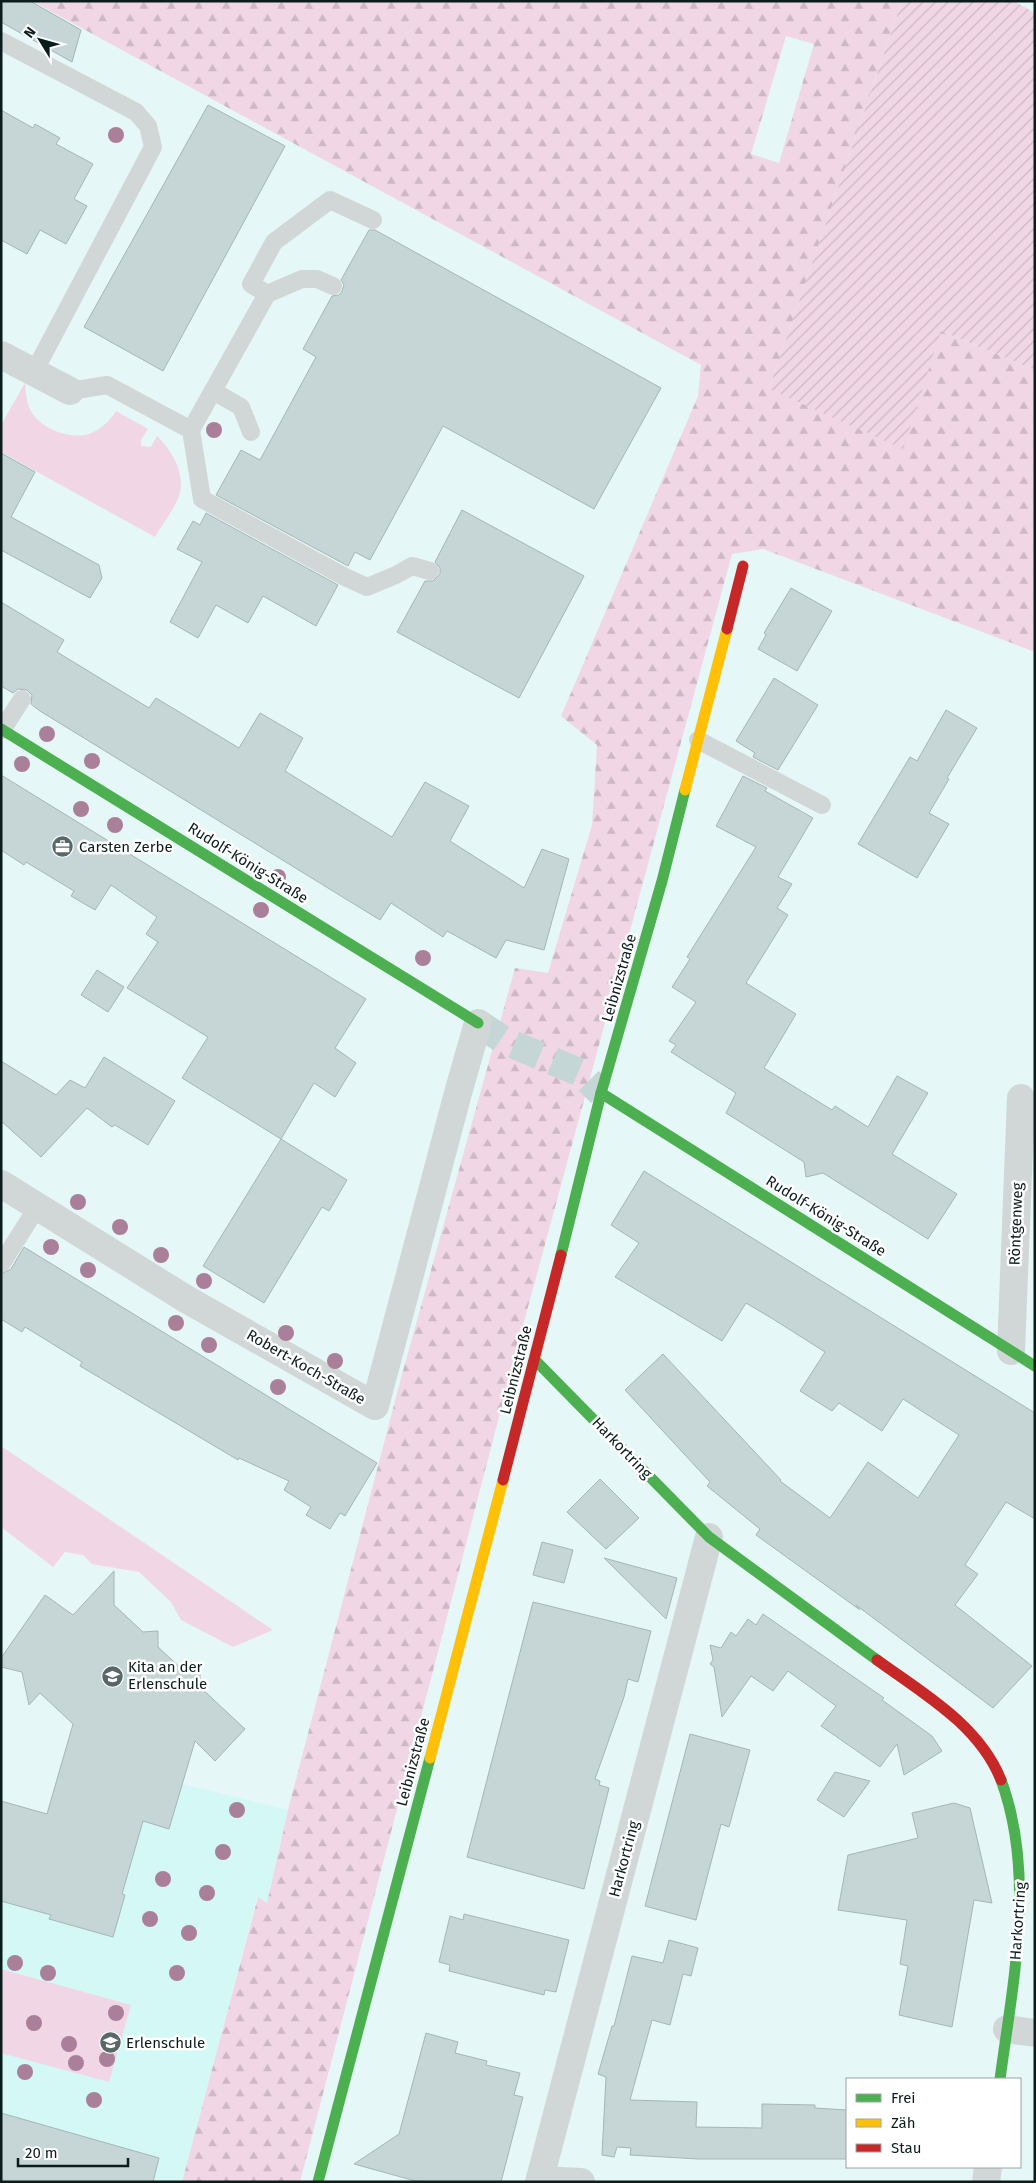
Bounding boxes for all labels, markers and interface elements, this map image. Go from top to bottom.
north arrow [15,15,65,65]
text: N [20,24,40,41]
street label: Rudolf-König-Straße [185,819,311,907]
office icon: Carsten Zerbe [51,835,75,859]
place label: Carsten Zerbe [79,838,173,856]
street label: Leibnizstraße [598,932,640,1024]
street label: Rudolf-König-Straße [763,1172,889,1260]
street label: Röntgenweg [1006,1182,1026,1266]
street label: Leibnizstraße [496,1324,536,1416]
street label: Robert-Koch-Straße [243,1326,369,1408]
street label: Harkortring [588,1414,656,1483]
place label: Kita an der Erlenschule [128,1658,207,1693]
school or university icon: Kita an der Erlenschule [100,1664,124,1688]
street label: Leibnizstraße [393,1716,433,1808]
street label: Harkortring [605,1819,643,1899]
street label: Harkortring [1006,1881,1030,1961]
school or university icon: Erlenschule [98,2031,122,2055]
place label: Erlenschule [126,2034,205,2052]
legend [846,2078,1021,2168]
text: Frei [891,2089,916,2107]
text: Zäh [891,2114,916,2132]
scale bar [18,2136,128,2168]
text: Stau [891,2139,921,2157]
text: 20 m [25,2144,58,2162]

